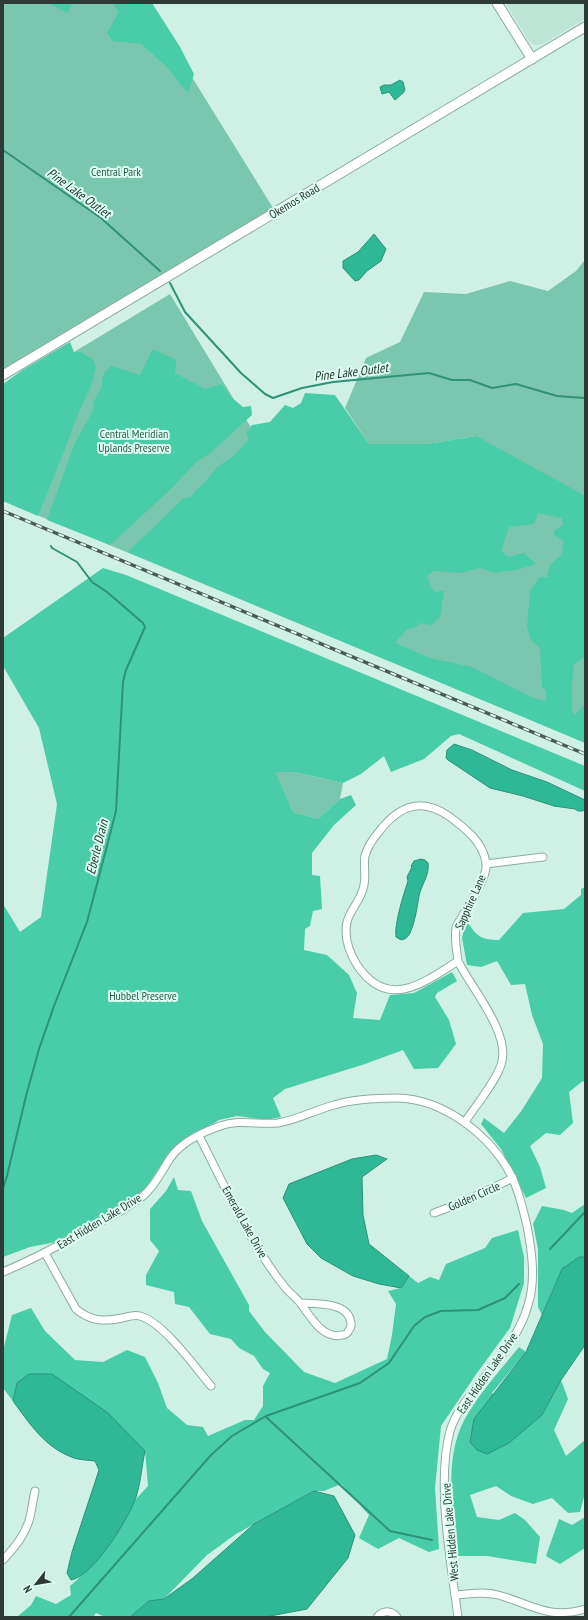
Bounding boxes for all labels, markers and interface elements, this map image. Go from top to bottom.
water label: Pine Lake Outlet [44,164,115,223]
park label: Central Park [91,164,141,179]
street label: Okemos Road [266,180,322,222]
water label: Pine Lake Outlet [313,359,390,385]
park label: Central Meridian Uplands Preserve [98,426,170,455]
water label: Eberle Drain [82,817,112,876]
street label: Sapphire Lane [451,872,489,932]
park label: Hubbel Preserve [109,988,177,1003]
street label: Golden Circle [446,1178,502,1214]
street label: Emerald Lake Drive [219,1183,271,1261]
street label: East Hidden Lake Drive [54,1190,144,1252]
street label: East Hidden Lake Drive [453,1330,521,1416]
street label: West Hidden Lake Drive [438,1482,462,1582]
north arrow [16,1564,56,1604]
text: N [20,1583,35,1595]

